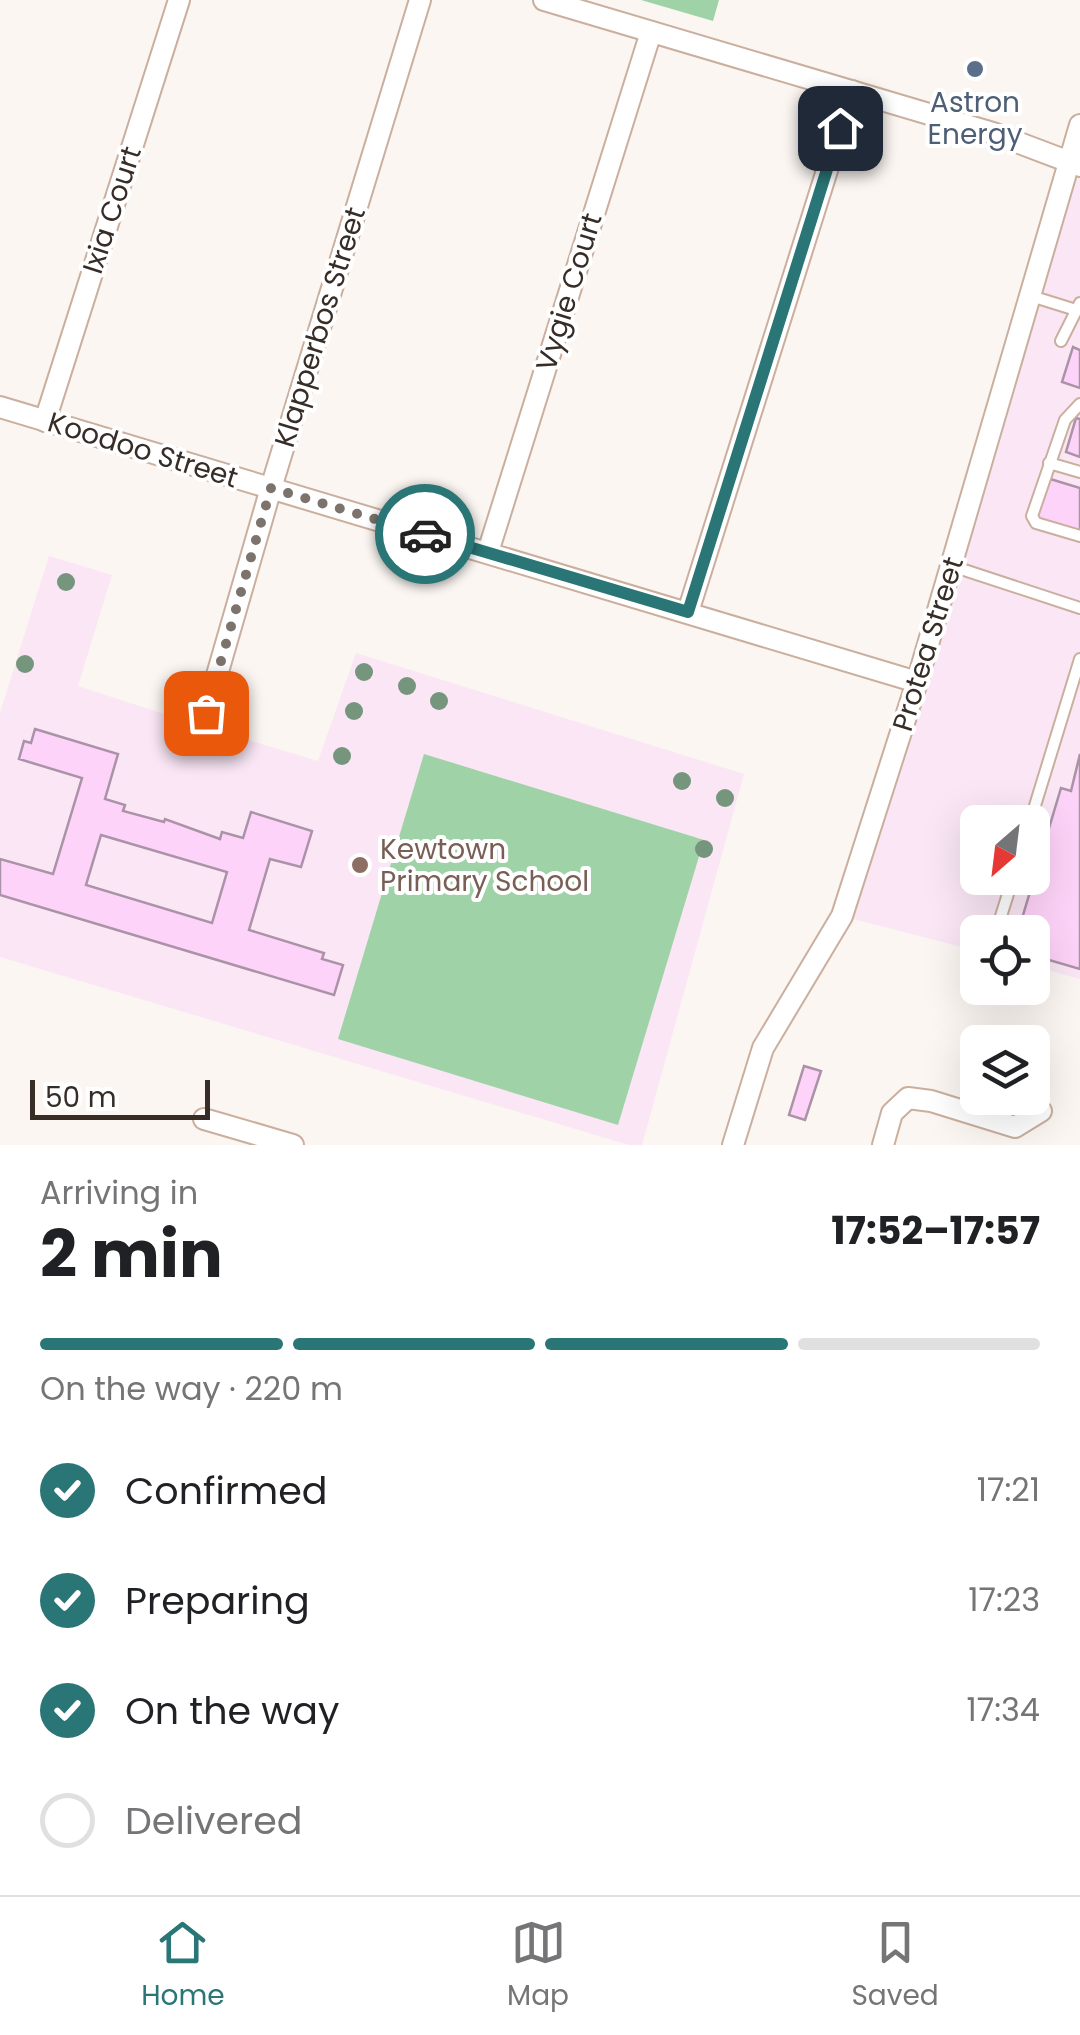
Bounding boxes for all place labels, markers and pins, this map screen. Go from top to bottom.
marker: Astron Energy [964,58,986,80]
place label: Astron Energy [928,83,1023,154]
pin [798,86,883,171]
pin [164,671,249,756]
place label: Kewtown Primary School [380,830,589,901]
marker: Kewtown Primary School [349,854,371,876]

